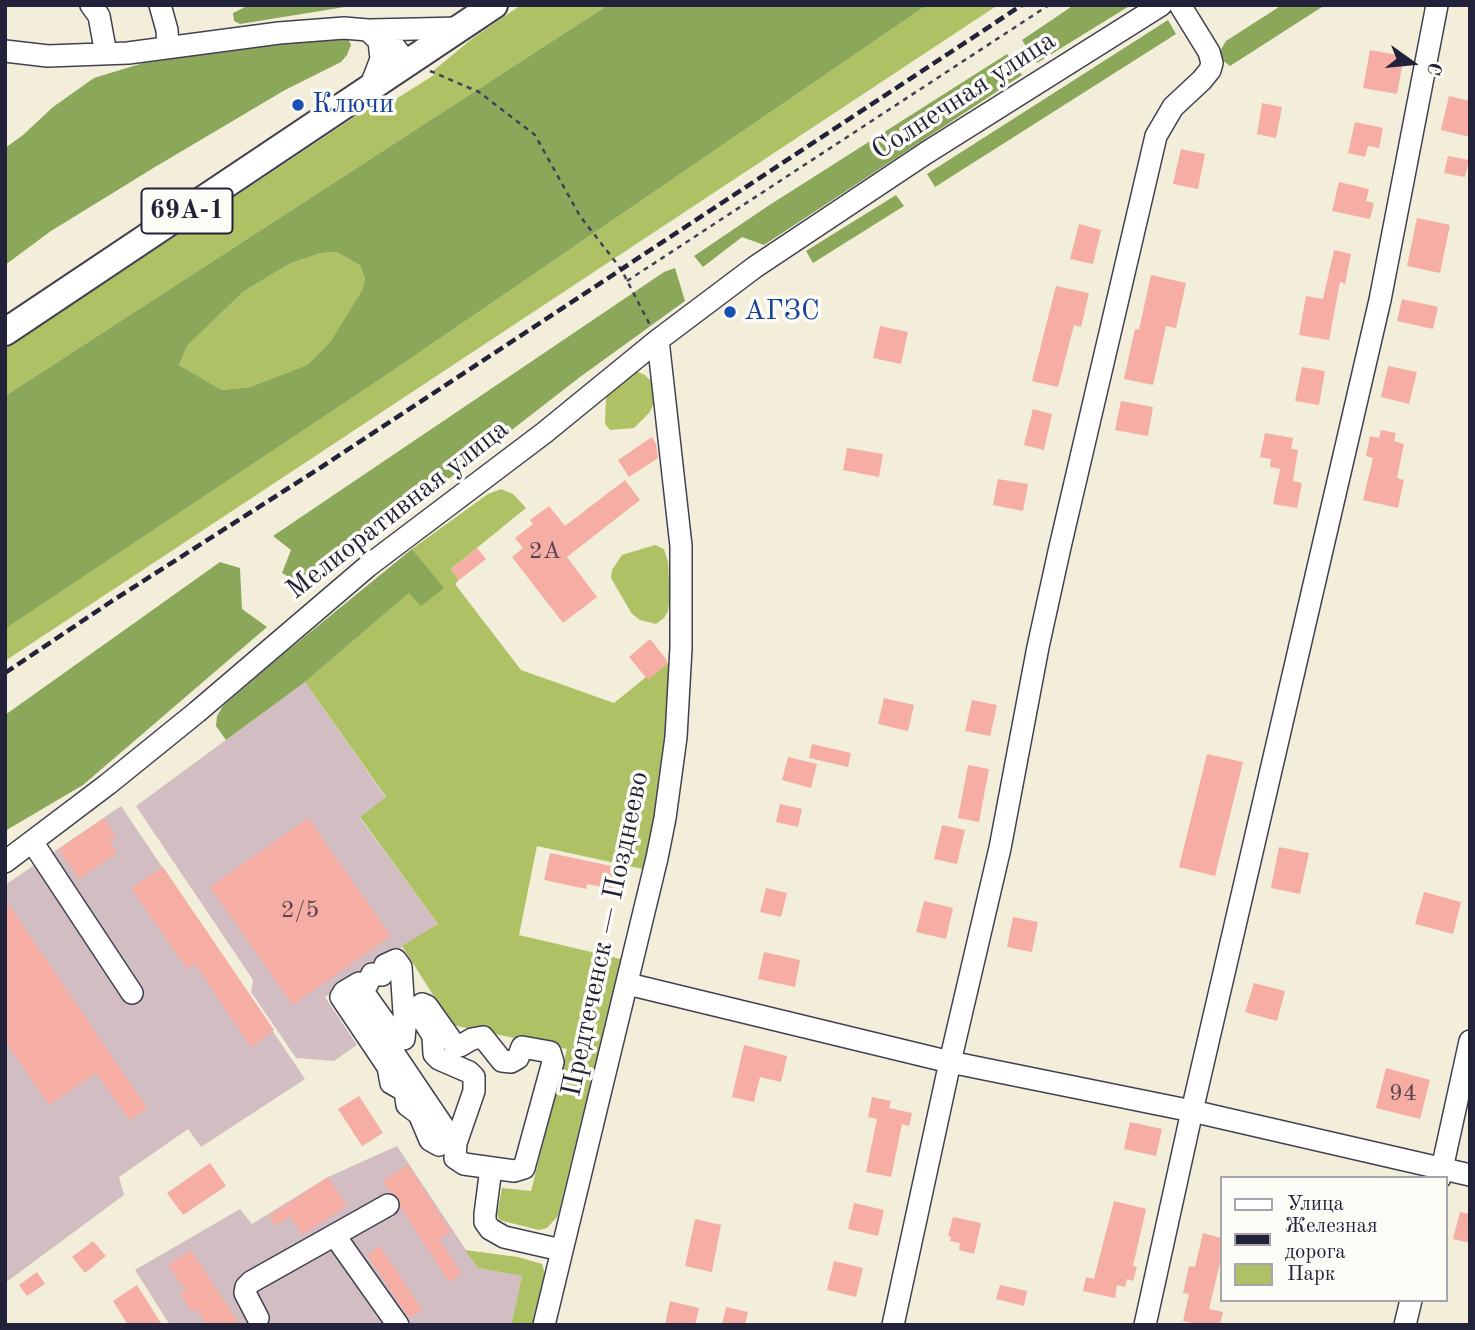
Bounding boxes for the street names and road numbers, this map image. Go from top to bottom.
street label: Солнечная улица [866,24,1062,168]
road number: 69А-1 [142,188,232,233]
street label: Мелиоративная улица [280,413,516,607]
street label: Предтеченск — Позднеево [555,768,657,1100]

